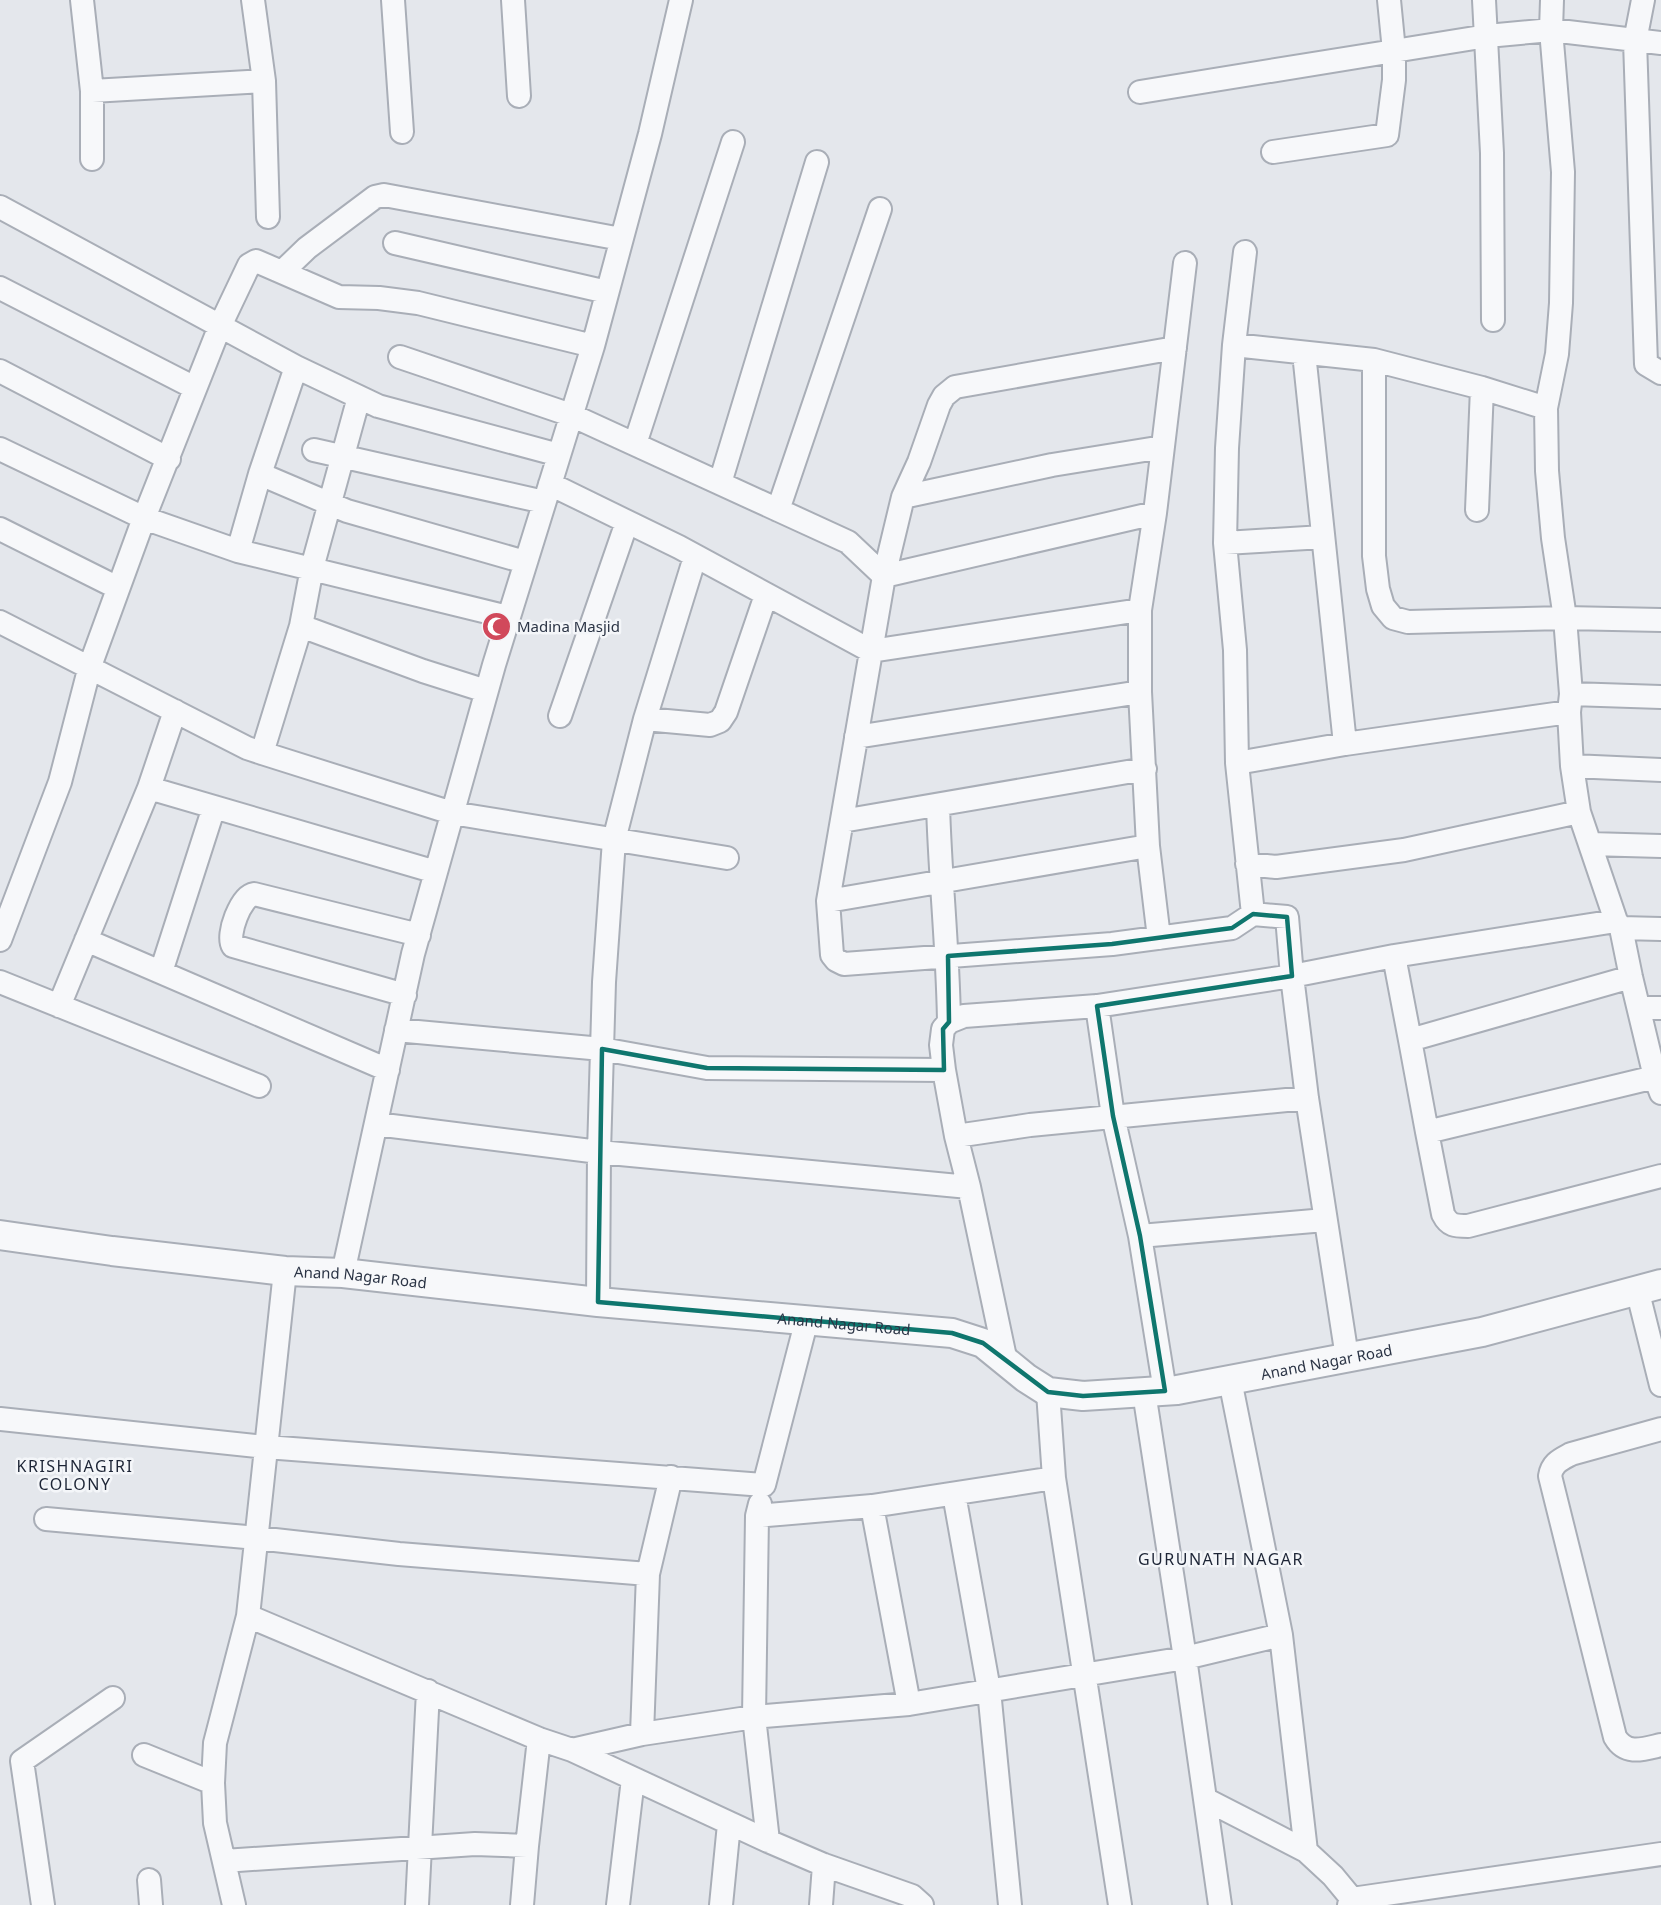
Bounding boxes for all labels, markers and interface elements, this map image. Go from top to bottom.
mosque icon: Madina Masjid [480,610,512,642]
place label: Madina Masjid [517,616,620,636]
street label: Anand Nagar Road [294,1261,428,1292]
street label: Anand Nagar Road [777,1308,911,1339]
street label: Anand Nagar Road [1259,1339,1394,1384]
district label: KRISHNAGIRI COLONY [17,1455,133,1495]
district label: GURUNATH NAGAR [1138,1548,1304,1570]

